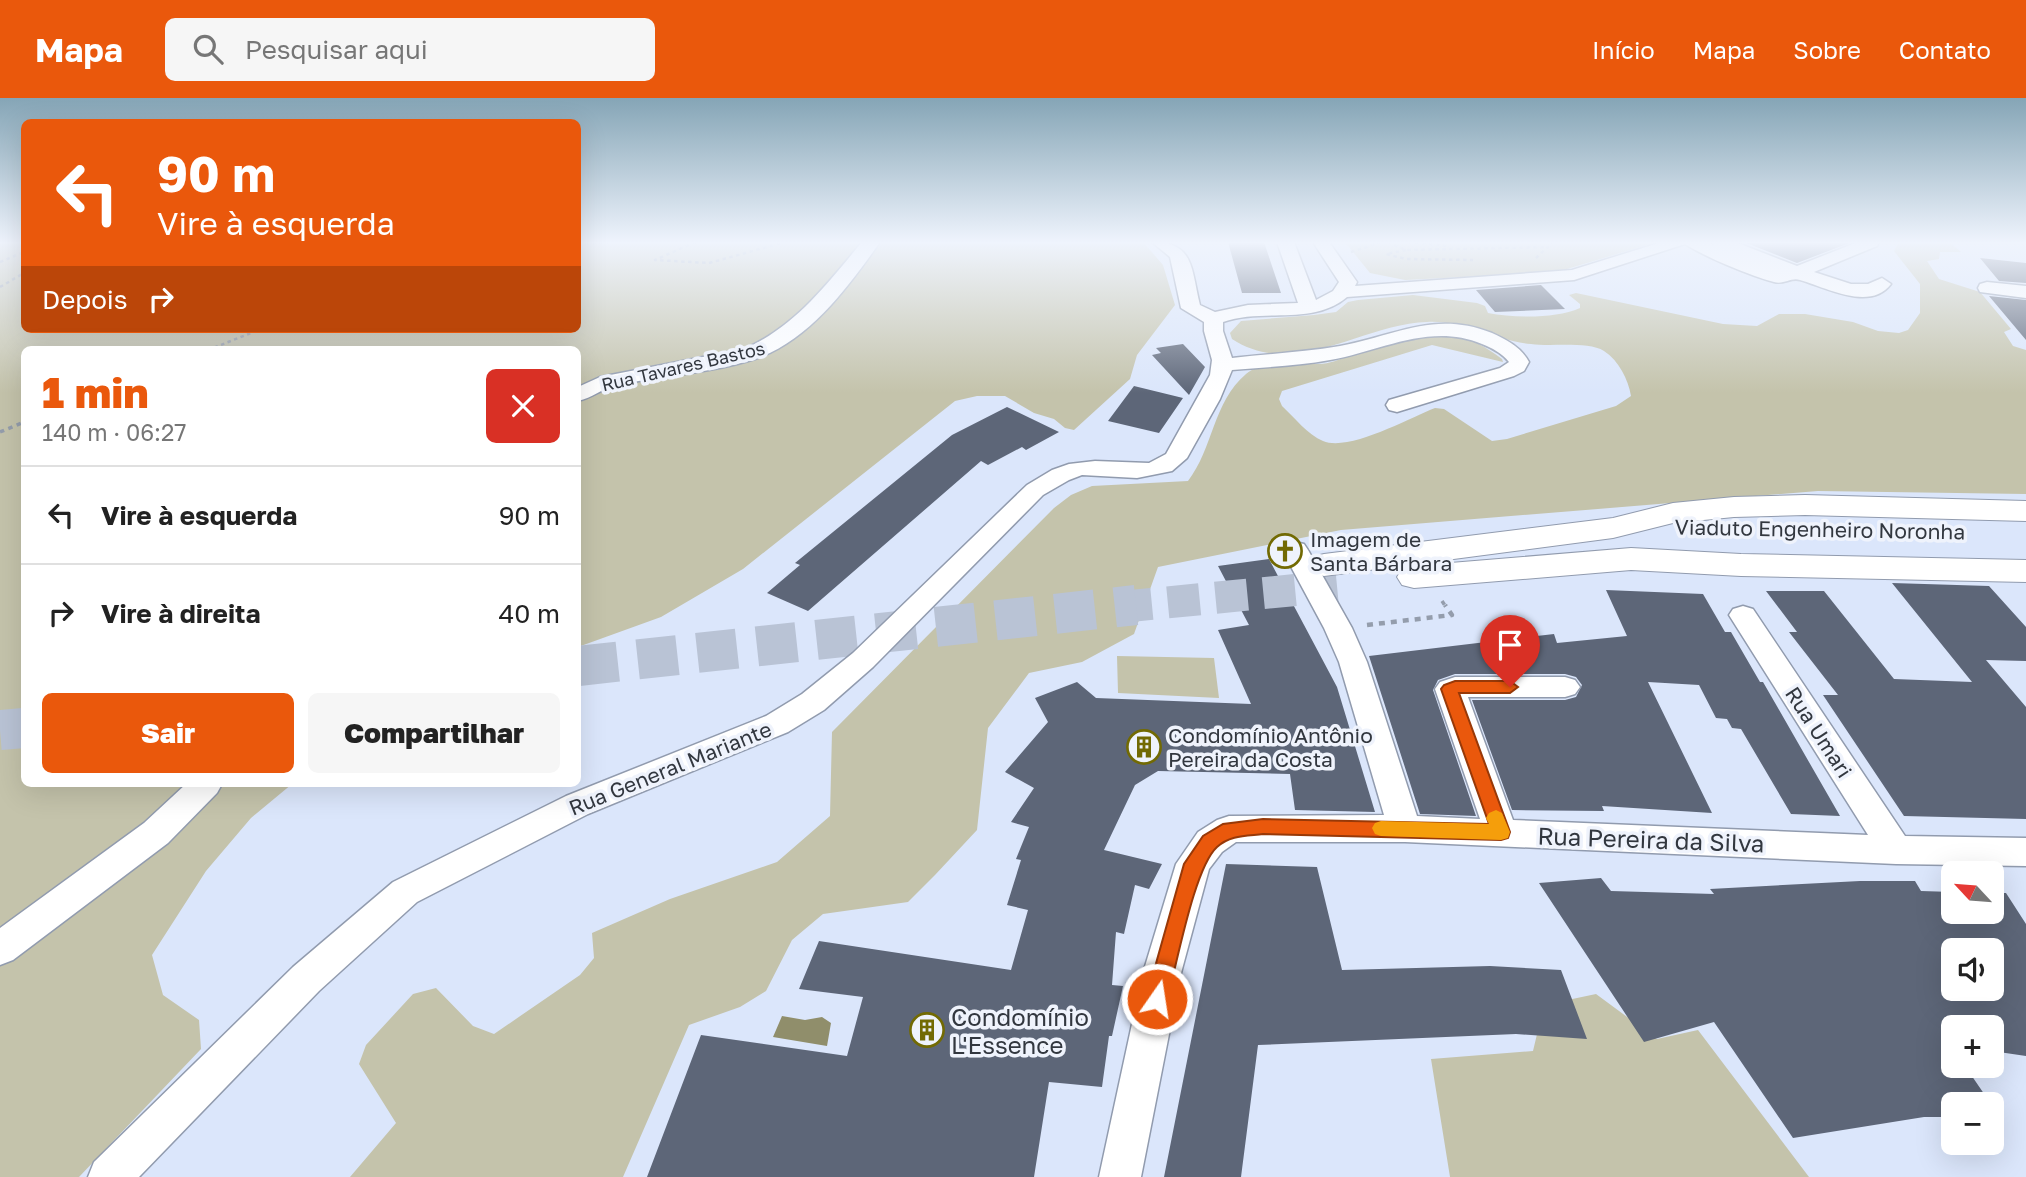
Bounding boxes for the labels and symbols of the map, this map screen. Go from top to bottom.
street label: Rua Tavares Bastos [599,336,767,396]
street label: Viaduto Engenheiro Noronha [1675,513,1965,545]
place label: Imagem de Santa Bárbara [1310,526,1452,576]
church icon: Imagem de Santa Bárbara [1266,532,1304,570]
pin [1480,615,1540,687]
street label: Rua Umari [1780,682,1858,782]
street label: Rua General Mariante [565,715,775,821]
place label: Condomínio Antônio Pereira da Costa [1168,722,1373,772]
building icon: Condomínio Antônio Pereira da Costa [1125,728,1163,766]
street label: Rua Pereira da Silva [1537,821,1765,857]
north arrow [1941,861,2004,924]
position arrow [1120,962,1194,1036]
place label: Condomínio L'Essence [951,1002,1089,1059]
building icon: Condomínio L'Essence [908,1011,946,1049]

